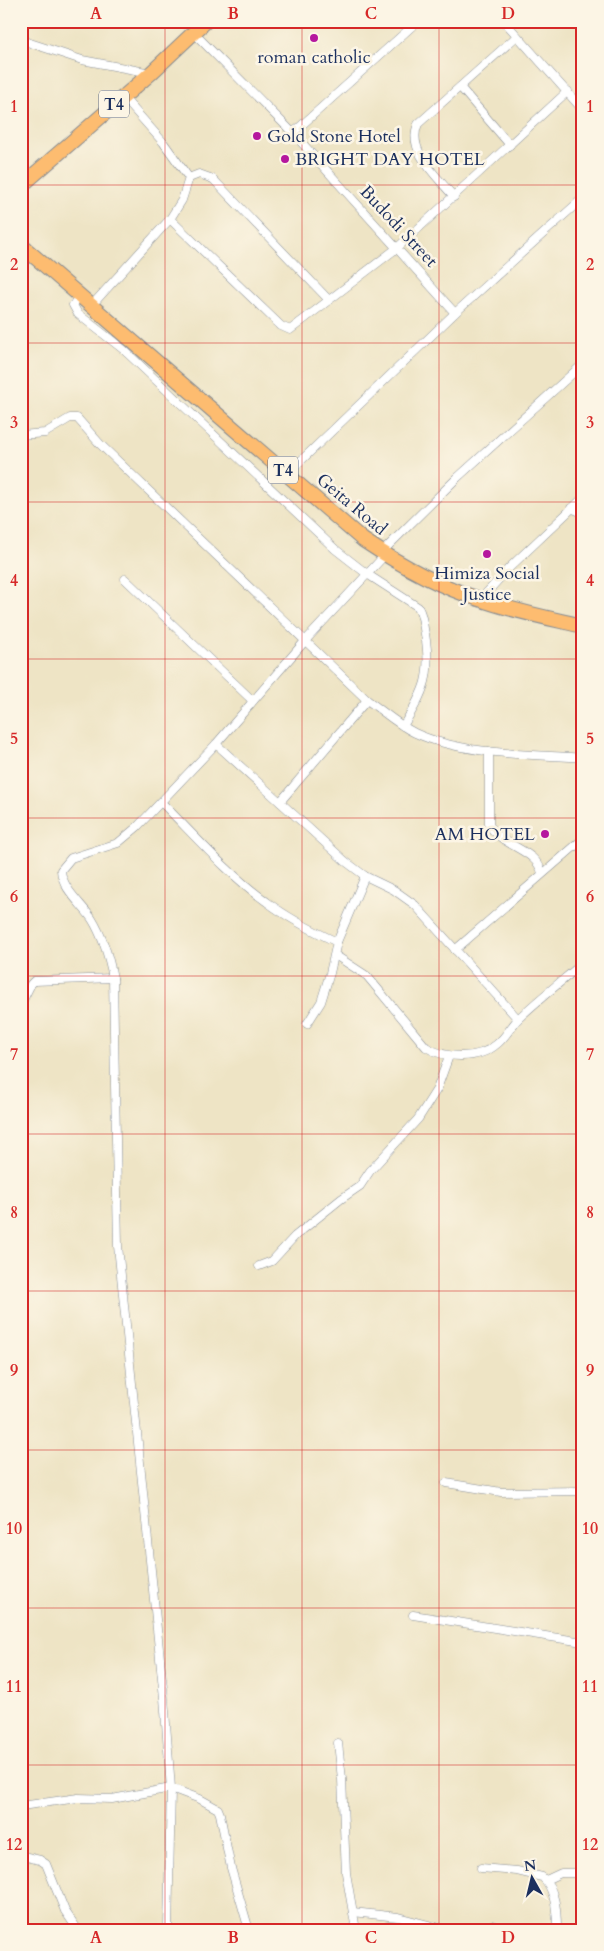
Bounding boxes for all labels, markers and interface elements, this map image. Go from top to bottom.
text: A [90,3,102,25]
text: B [227,3,239,25]
text: C [365,3,377,25]
text: D [501,3,515,25]
marker: roman catholic [308,32,320,44]
place label: roman catholic [257,45,371,70]
road number: T4 [99,90,129,118]
text: 1 [10,96,18,118]
text: 1 [586,96,594,118]
place label: Gold Stone Hotel [267,124,401,149]
marker: Gold Stone Hotel [251,130,263,142]
place label: BRIGHT DAY HOTEL [295,147,485,172]
marker: BRIGHT DAY HOTEL [279,153,291,165]
street label: Budodi Street [354,180,444,273]
text: 2 [10,254,18,276]
text: 2 [586,254,594,276]
text: 3 [10,412,18,434]
text: 3 [586,412,594,434]
road number: T4 [268,456,298,484]
street label: Geita Road [311,467,393,542]
marker: Himiza Social Justice [481,548,493,560]
place label: Himiza Social Justice [434,561,540,607]
text: 4 [10,570,18,592]
text: 4 [586,570,594,592]
text: 5 [10,728,18,750]
text: 5 [586,728,594,750]
place label: AM HOTEL [435,822,535,847]
marker: AM HOTEL [539,828,551,840]
text: 6 [10,886,18,908]
text: 6 [586,886,594,908]
text: 7 [10,1044,18,1066]
text: 7 [586,1044,594,1066]
text: 8 [10,1202,18,1224]
text: 8 [586,1202,594,1224]
text: 9 [10,1360,18,1382]
text: 9 [586,1360,594,1382]
text: 10 [6,1518,22,1540]
text: 10 [582,1518,598,1540]
text: 11 [6,1676,22,1698]
text: 11 [582,1676,598,1698]
text: 12 [6,1834,22,1856]
text: 12 [582,1834,598,1856]
north arrow [506,1854,556,1904]
text: N [523,1855,538,1876]
text: A [90,1927,102,1949]
text: B [227,1927,239,1949]
text: C [365,1927,377,1949]
text: D [501,1927,515,1949]

